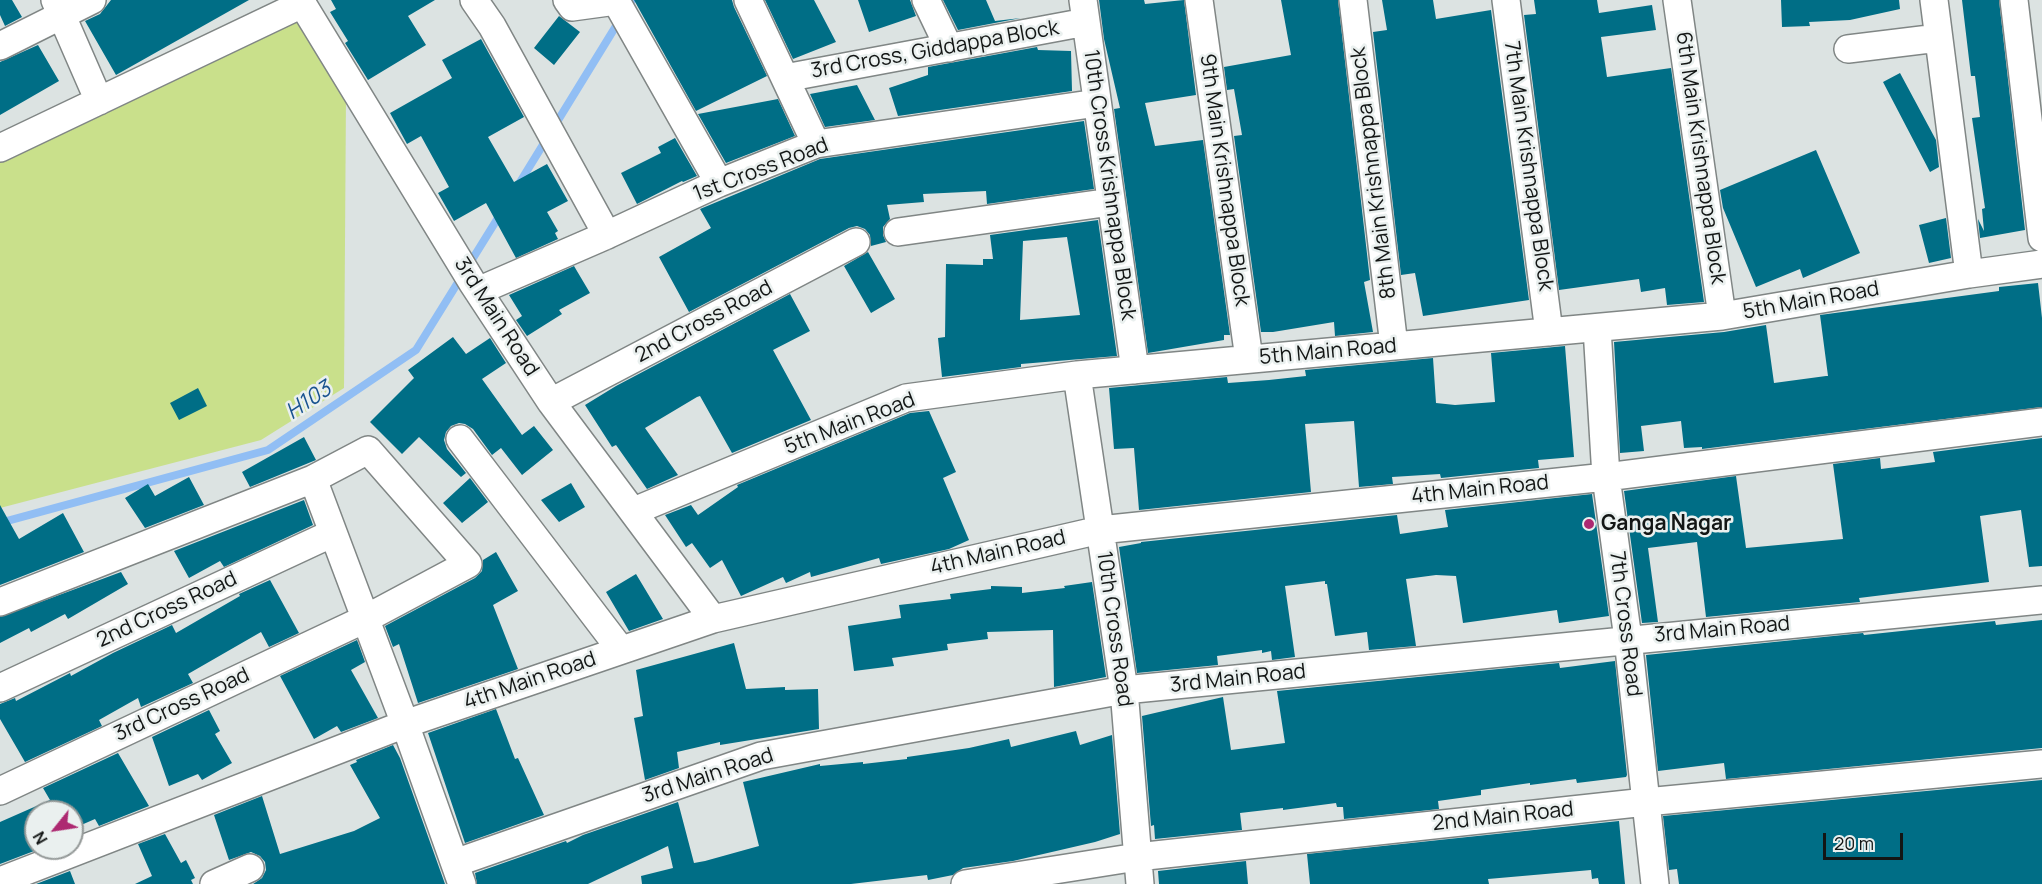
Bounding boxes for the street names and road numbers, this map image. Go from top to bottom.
street label: 3rd Cross, Giddappa Block [809,16,1061,84]
street label: 6th Main Krishnappa Block [1670,30,1730,286]
street label: 7th Main Krishnappa Block [1498,39,1558,293]
street label: 8th Main Krishnappa Block [1346,46,1402,300]
street label: 10th Cross Krishnappa Block [1078,48,1140,322]
street label: 9th Main Krishnappa Block [1194,52,1254,308]
street label: 1st Cross Road [690,133,832,207]
street label: 3rd Main Road [448,253,544,381]
street label: 2nd Cross Road [631,275,777,369]
street label: 5th Main Road [1741,277,1881,325]
street label: 5th Main Road [1258,333,1398,371]
street label: 5th Main Road [781,388,919,460]
street label: 4th Main Road [1410,470,1550,510]
street label: 4th Main Road [928,525,1068,581]
street label: 10th Cross Road [1091,550,1137,708]
street label: 7th Cross Road [1604,550,1646,698]
street label: 2nd Cross Road [93,567,241,653]
street label: 3rd Main Road [1653,612,1791,648]
street label: 4th Main Road [461,647,599,715]
street label: 3rd Main Road [1169,659,1307,699]
street label: 3rd Cross Road [110,663,254,747]
street label: 3rd Main Road [639,743,777,809]
street label: 2nd Main Road [1431,797,1575,837]

